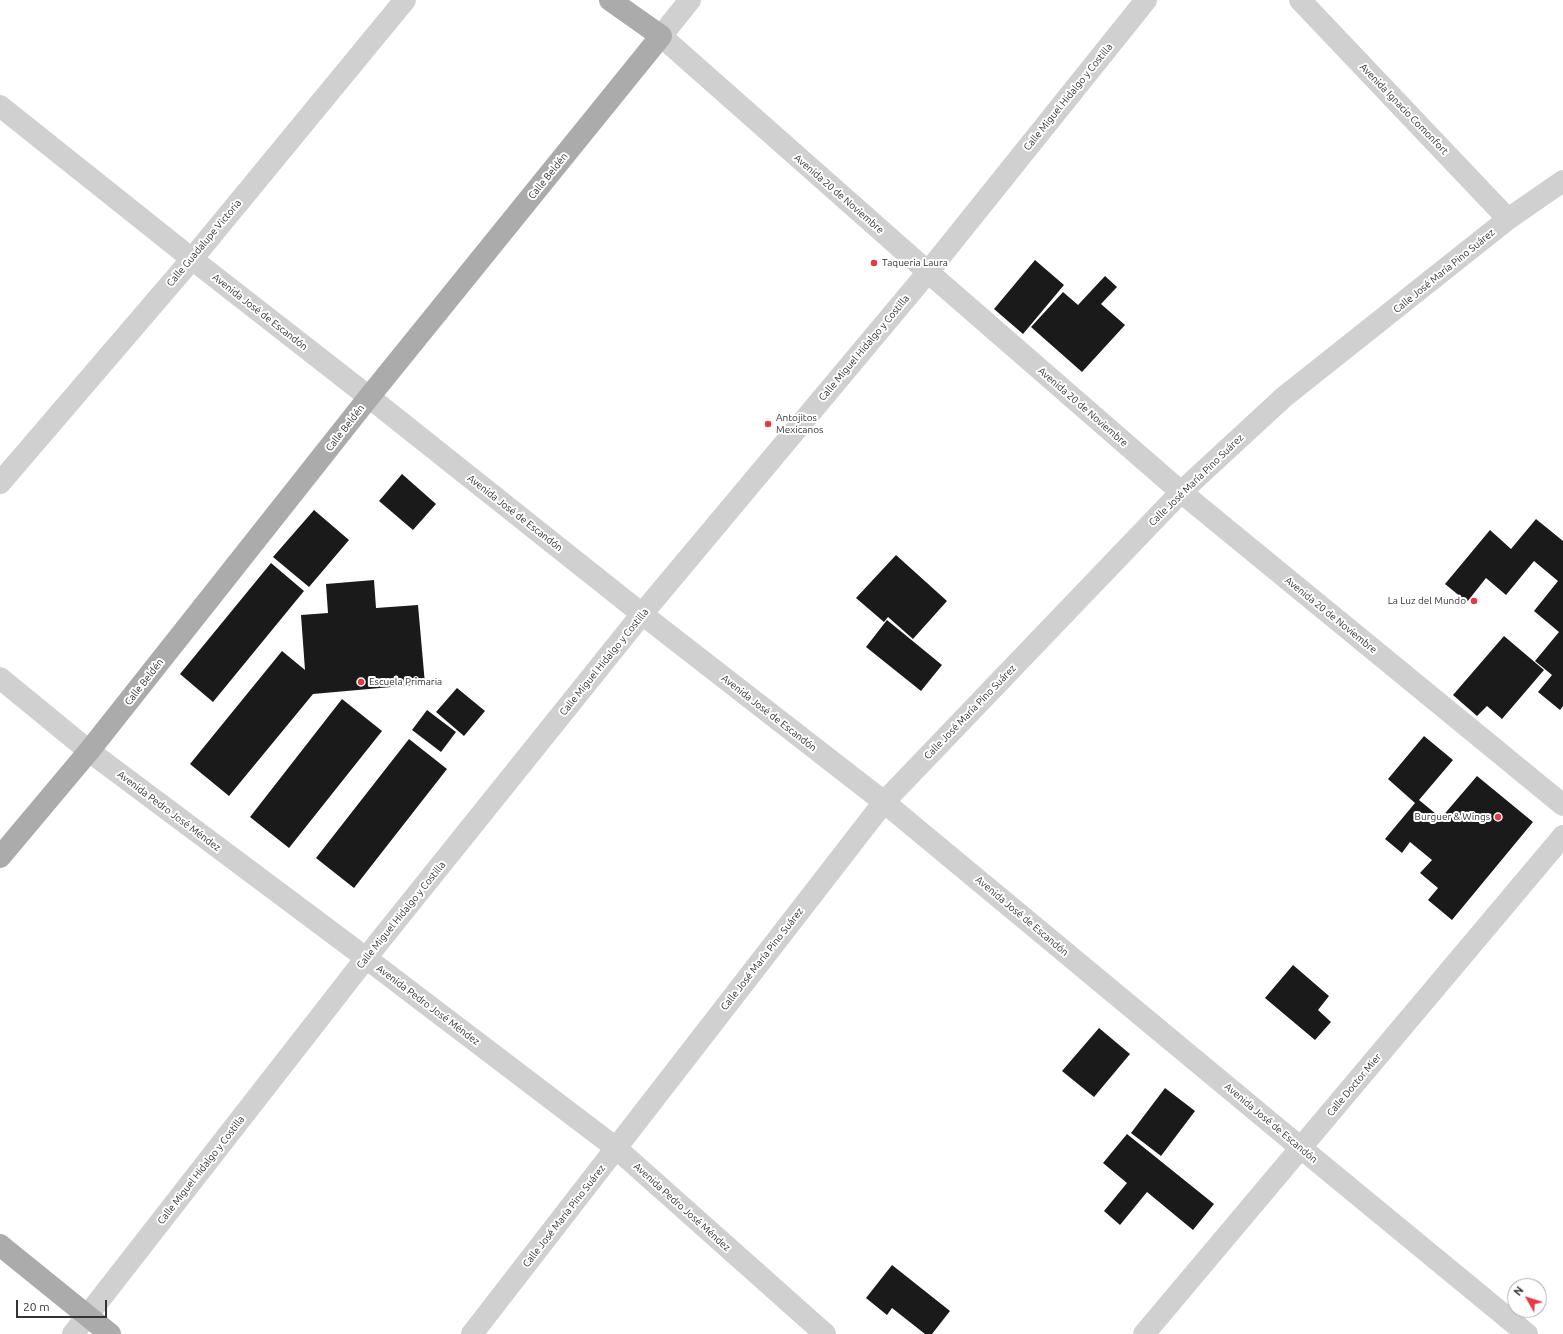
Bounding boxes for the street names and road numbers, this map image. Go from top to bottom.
street label: Calle Miguel Hidalgo y Costilla [1021,41,1115,153]
street label: Avenida Ignacio Comonfort [1357,61,1451,157]
street label: Calle Beldén [526,151,570,201]
street label: Avenida 20 de Noviembre [792,152,886,236]
street label: Calle Guadalupe Victoria [164,197,244,289]
street label: Calle José María Pino Suárez [1391,226,1497,316]
street label: Avenida José de Escandón [210,271,310,353]
street label: Calle Miguel Hidalgo y Costilla [816,293,912,403]
street label: Avenida 20 de Noviembre [1036,365,1130,449]
street label: Calle Beldén [323,402,367,454]
street label: Calle José María Pino Suárez [1146,432,1246,528]
street label: Avenida José de Escandón [465,472,565,554]
street label: Avenida 20 de Noviembre [1283,574,1379,656]
street label: Calle Miguel Hidalgo y Costilla [557,606,651,718]
street label: Calle Beldén [122,656,166,708]
street label: Calle José María Pino Suárez [922,662,1018,762]
street label: Avenida José de Escandón [719,672,819,754]
street label: Avenida Pedro José Méndez [115,768,223,854]
street label: Calle Miguel Hidalgo y Costilla [354,859,448,971]
street label: Avenida José de Escandón [973,874,1071,958]
street label: Calle José María Pino Suárez [718,905,806,1013]
street label: Avenida Pedro José Méndez [374,962,482,1048]
street label: Calle Doctor Mier [1324,1051,1384,1119]
street label: Avenida José de Escandón [1222,1081,1320,1165]
street label: Calle Miguel Hidalgo y Costilla [155,1113,247,1227]
street label: Avenida Pedro José Méndez [631,1160,733,1254]
street label: Calle José María Pino Suárez [520,1162,608,1270]

